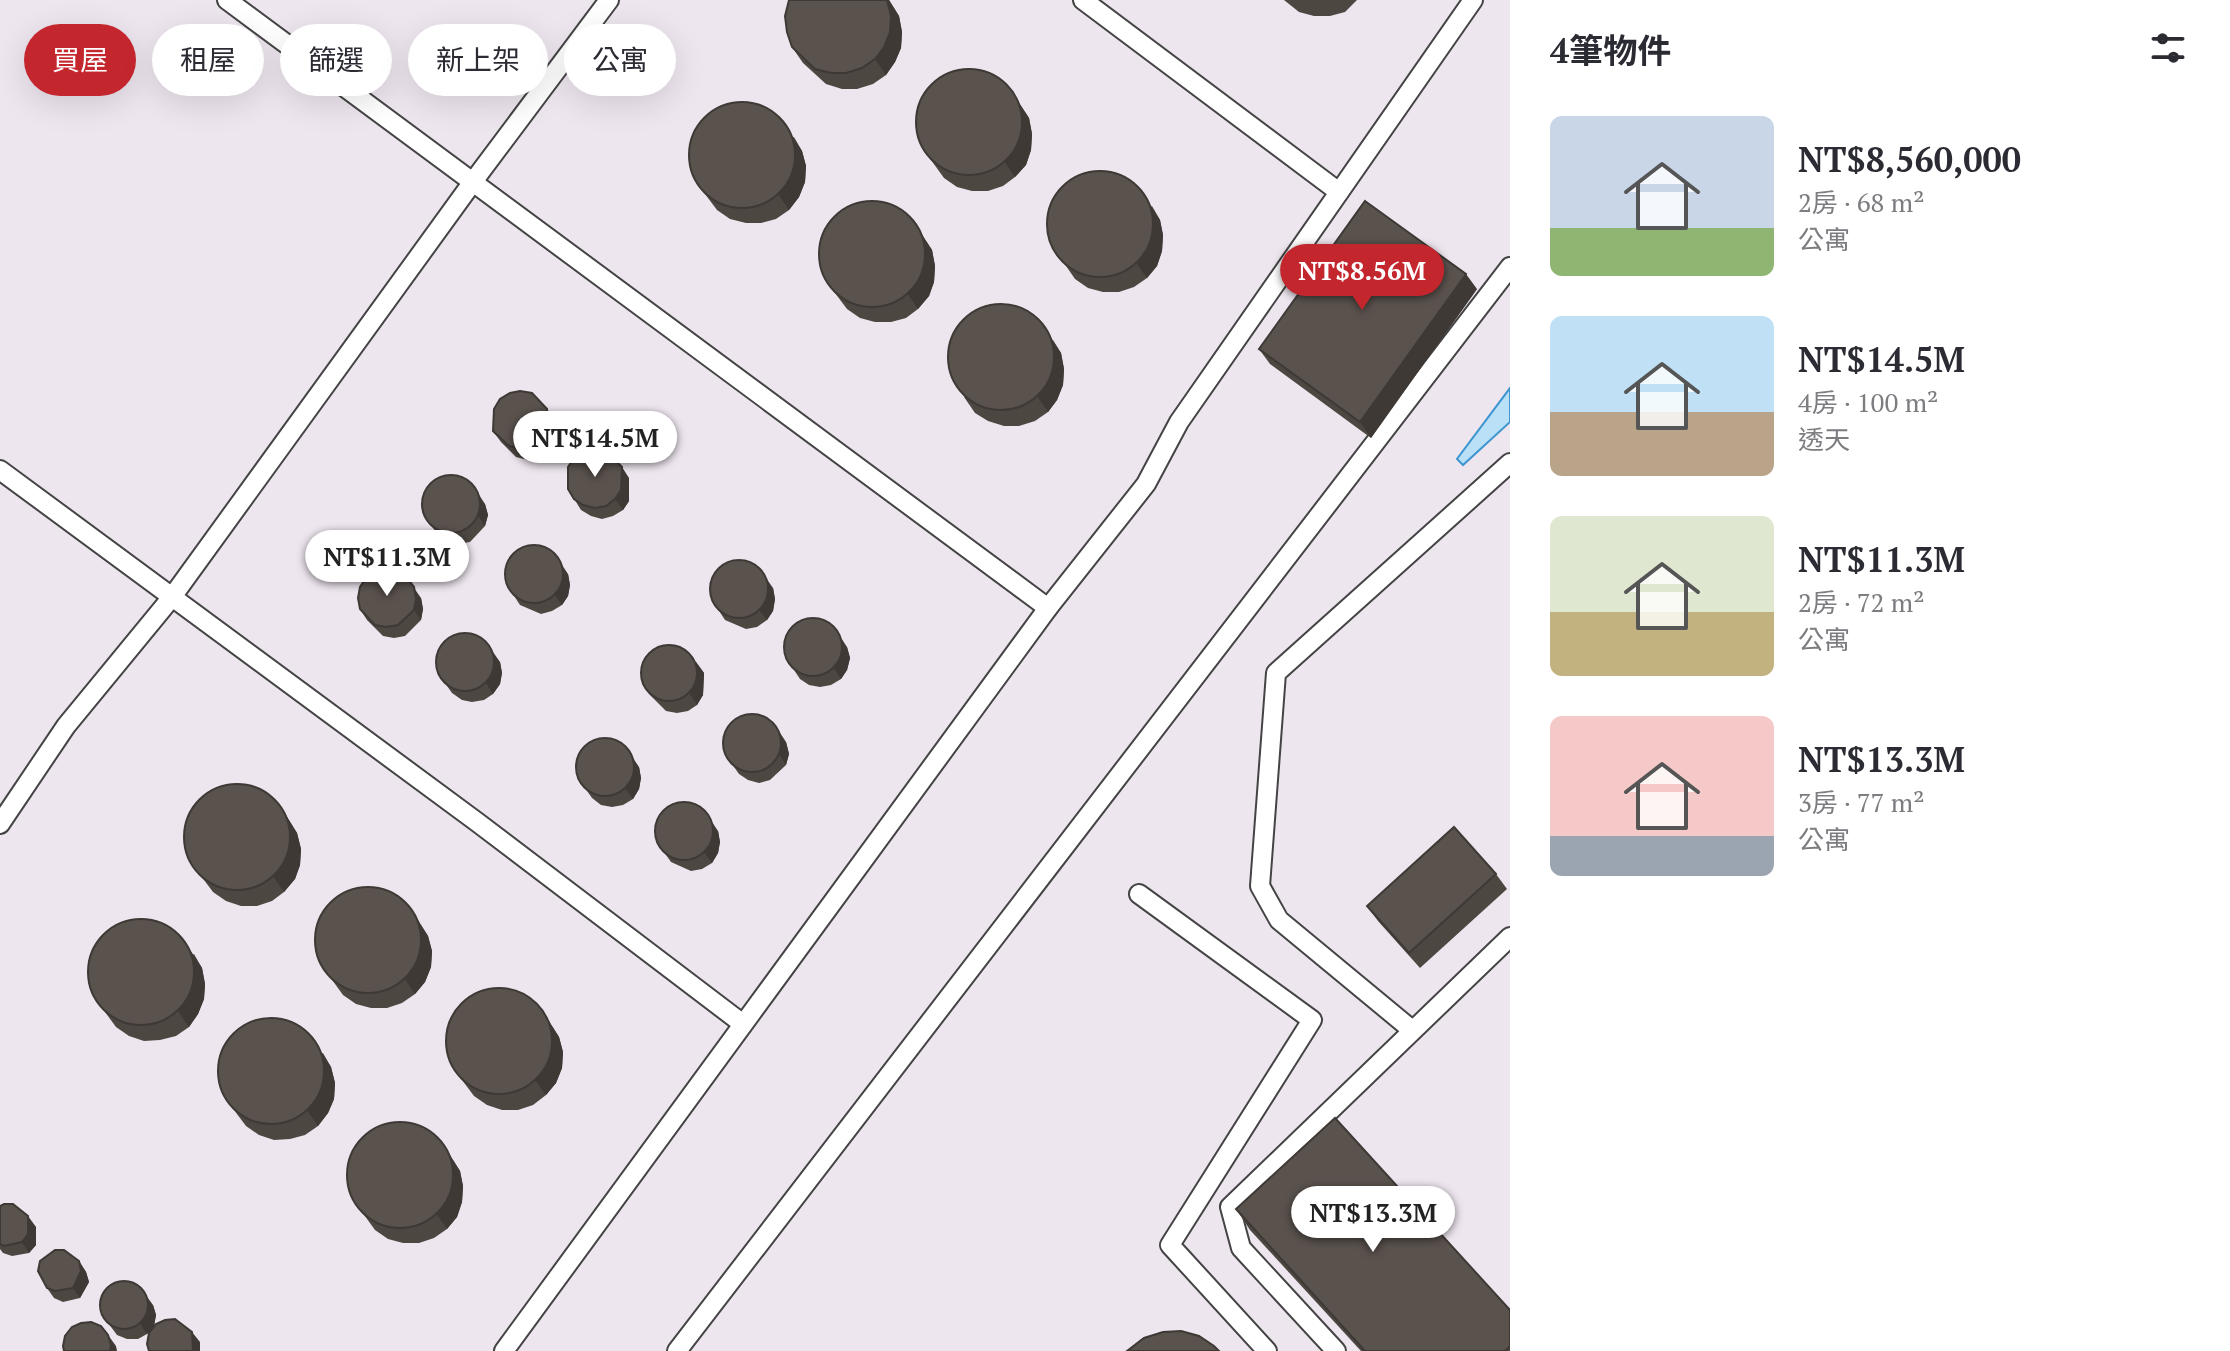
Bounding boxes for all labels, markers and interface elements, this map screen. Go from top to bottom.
chip: 買屋 [24,24,136,96]
chip: 租屋 [152,24,264,96]
chip: 篩選 [280,24,392,96]
chip: 新上架 [408,24,548,96]
chip: 公寓 [564,24,676,96]
icon: filters [2146,26,2190,70]
text: 4筆物件 [1550,28,1671,73]
text: NT$8,560,000 [1798,137,2021,182]
icon: home [1614,148,1710,244]
text: 2房 · 68 m² [1798,185,1924,219]
text: 公寓 [1798,222,1850,256]
pin: NT$8.56M [1279,244,1445,312]
text: NT$8.56M [1298,253,1426,287]
text: NT$14.5M [1798,337,1965,382]
icon: home [1614,348,1710,444]
text: 4房 · 100 m² [1798,385,1938,419]
pin: NT$14.5M [512,411,678,479]
text: NT$14.5M [531,420,659,454]
text: 透天 [1798,422,1850,456]
pin: NT$11.3M [304,530,470,598]
text: NT$11.3M [1798,537,1965,582]
text: NT$11.3M [323,539,451,573]
icon: home [1614,548,1710,644]
text: 2房 · 72 m² [1798,585,1924,619]
text: 公寓 [1798,622,1850,656]
text: NT$13.3M [1798,737,1965,782]
icon: home [1614,748,1710,844]
text: 3房 · 77 m² [1798,785,1924,819]
text: 公寓 [1798,822,1850,856]
pin: NT$13.3M [1290,1186,1456,1254]
text: NT$13.3M [1309,1195,1437,1229]

